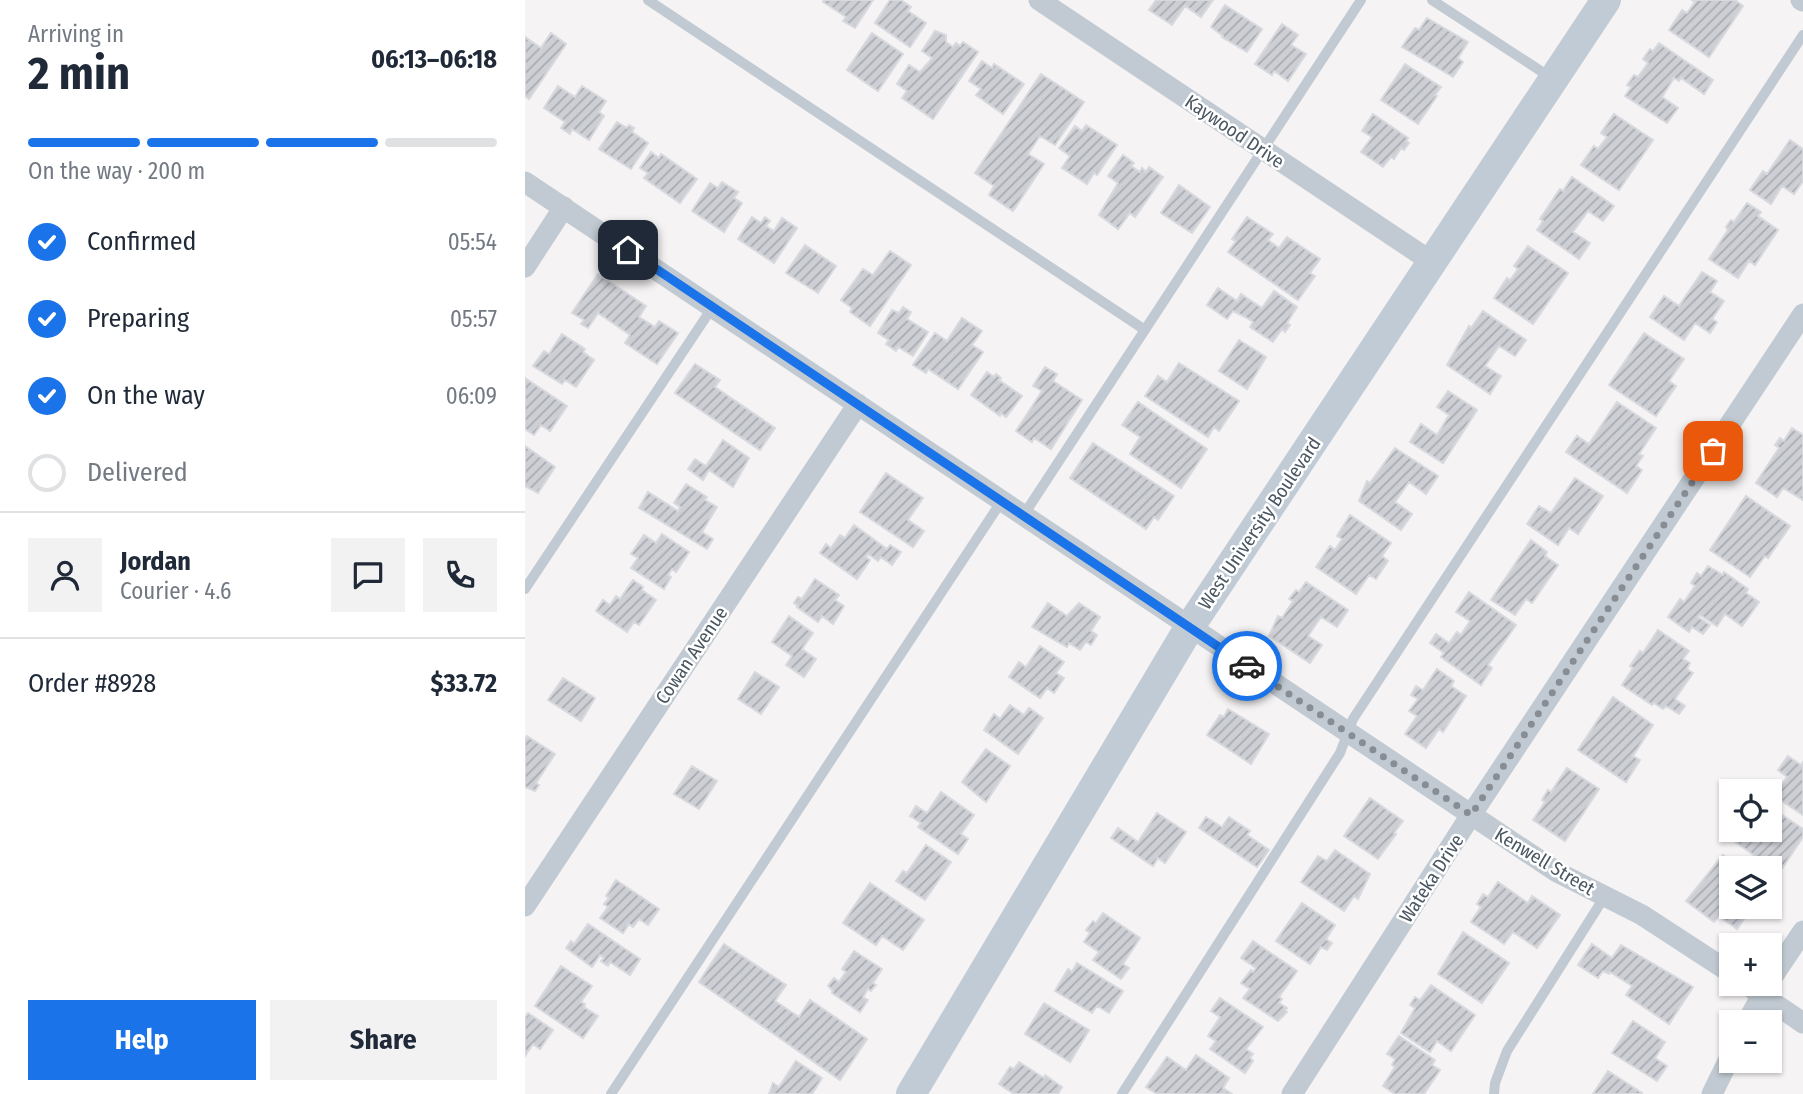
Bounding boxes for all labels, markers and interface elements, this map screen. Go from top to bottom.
text: Arriving in [28,20,124,48]
text: 06:13–06:18 [371,44,497,75]
text: 2 min [28,46,130,101]
street label: Kaywood Drive [1181,90,1289,173]
text: On the way · 200 m [28,157,205,185]
pin [598,220,658,280]
icon: check [28,223,66,261]
text: Confirmed [87,226,197,257]
text: 05:54 [448,228,497,256]
icon: home [609,231,647,269]
icon: check [28,300,66,338]
text: Preparing [87,303,189,334]
text: 05:57 [450,305,497,333]
icon: check [28,377,66,415]
text: On the way [87,380,205,411]
text: 06:09 [446,382,497,410]
pin [1683,421,1743,481]
icon: bag [1694,432,1732,470]
street label: West University Boulevard [1193,433,1326,614]
text: Delivered [87,457,188,488]
button: person [28,538,102,612]
button: chat [331,538,405,612]
button: phone [423,538,497,612]
text: Jordan [120,546,191,577]
text: Courier · 4.6 [120,577,231,605]
street label: Cowan Avenue [650,602,732,708]
courier [1212,631,1282,701]
icon: car [1228,647,1266,685]
text: Order #8928 [28,668,156,699]
text: $33.72 [430,668,497,699]
map controls [1719,779,1782,1073]
button: locate [1719,779,1782,842]
street label: Kenwell Street [1491,823,1599,901]
street label: Wateka Drive [1394,830,1469,927]
button: layers [1719,856,1782,919]
button: + [1719,933,1782,996]
button: Help [28,1000,256,1080]
button: Share [270,1000,497,1080]
button: − [1719,1010,1782,1073]

